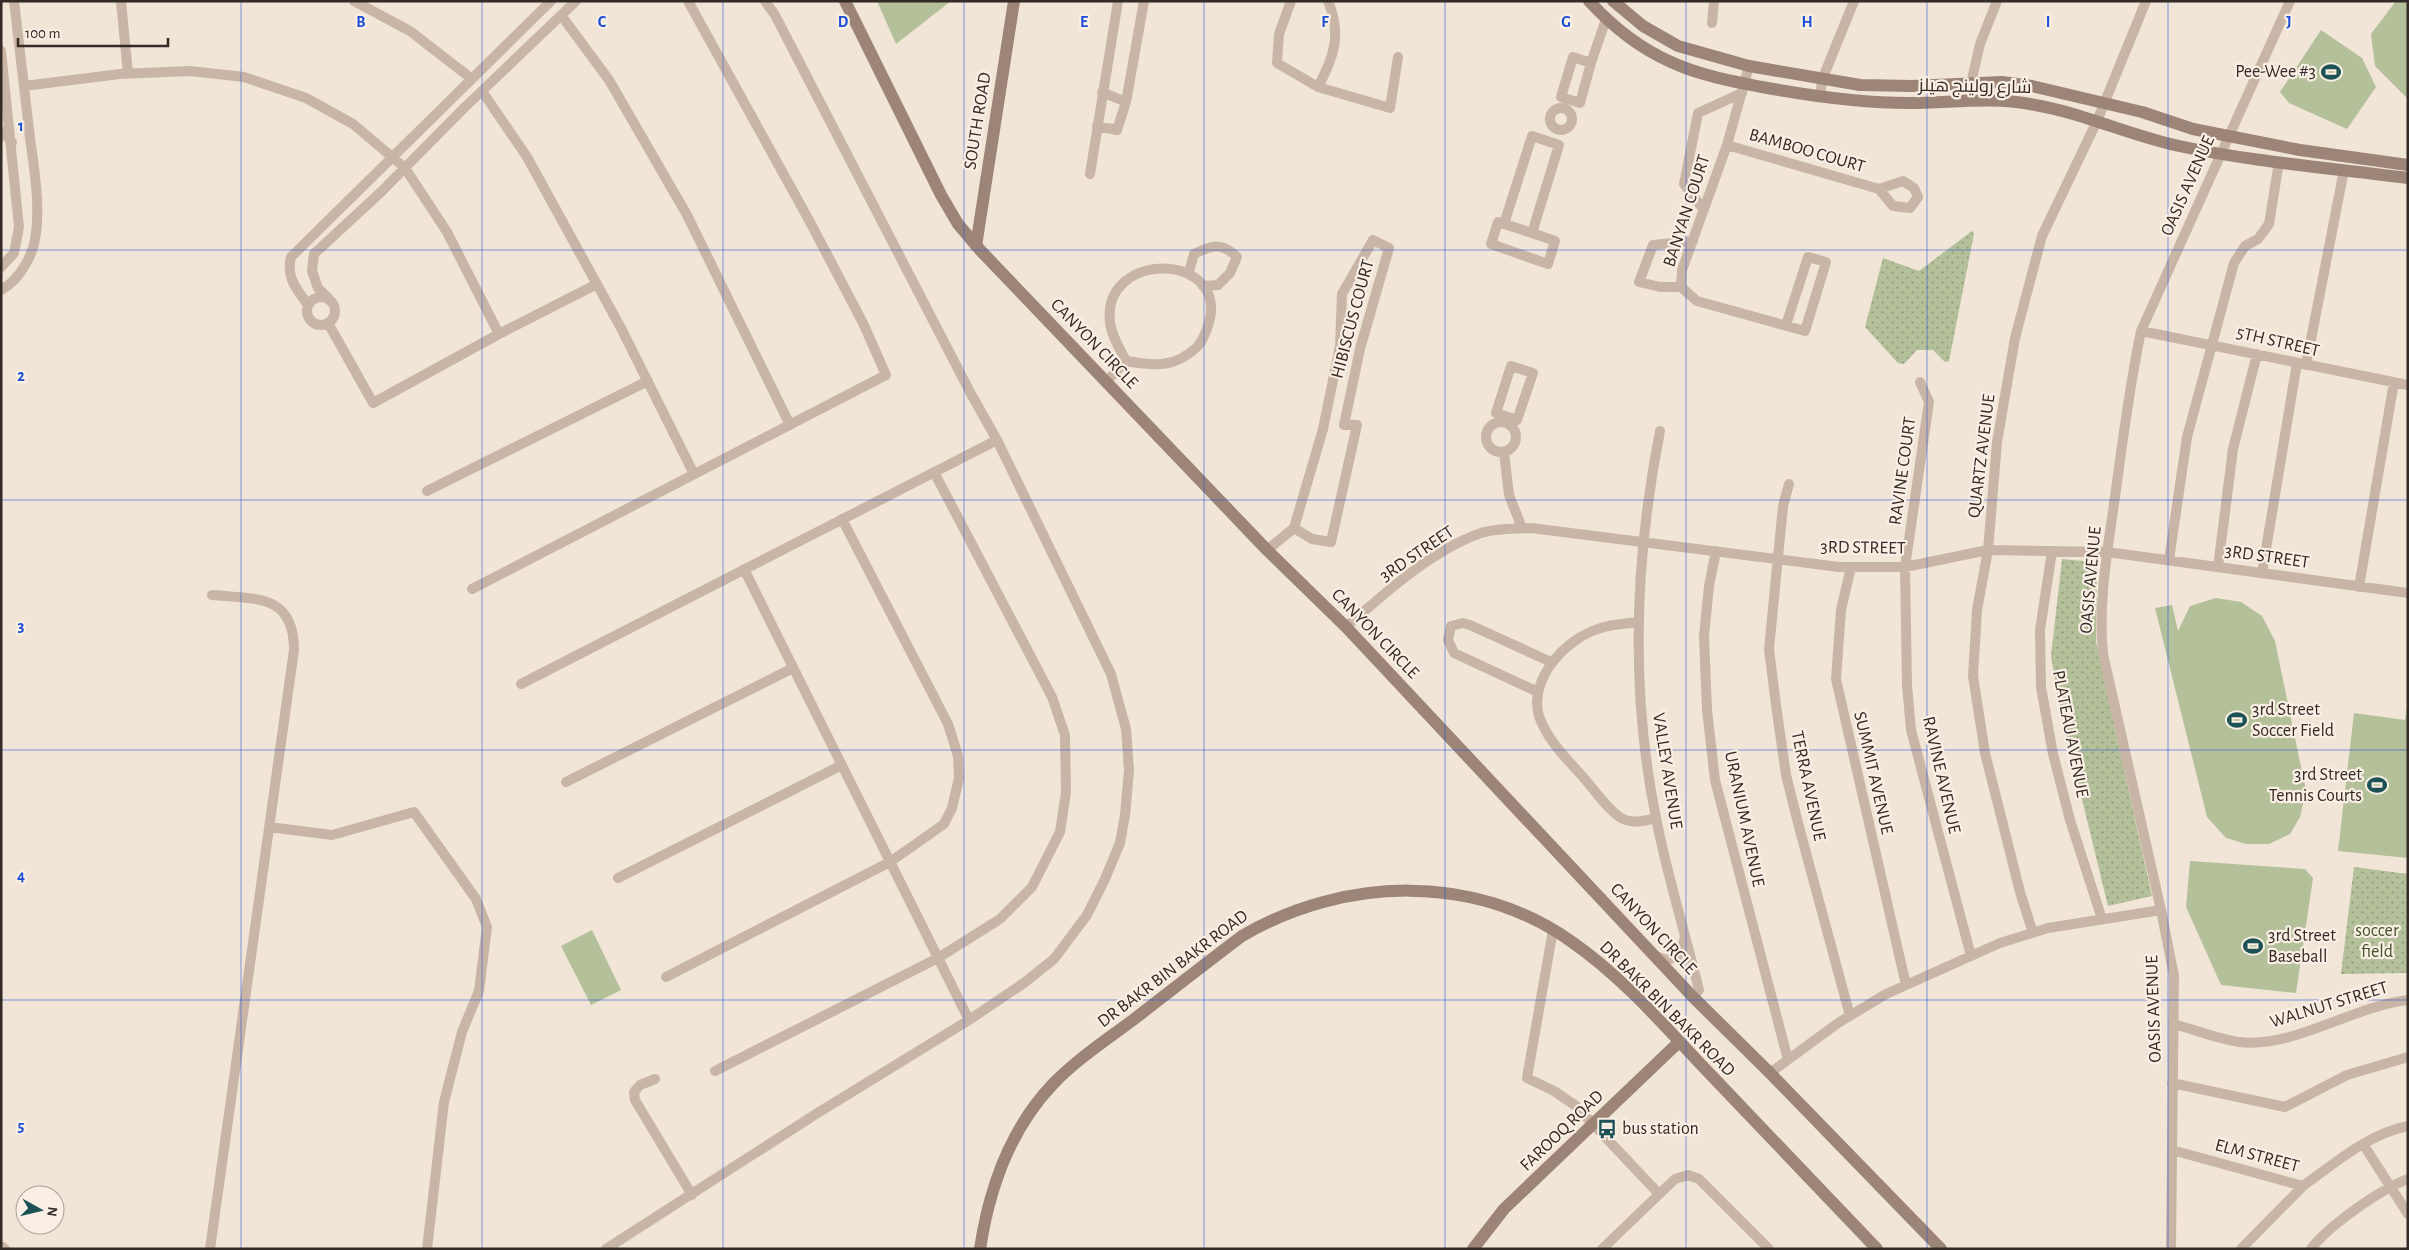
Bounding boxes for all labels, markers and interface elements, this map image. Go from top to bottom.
text: B [356,14,366,30]
text: C [598,14,607,30]
text: D [838,14,849,30]
text: E [1080,14,1088,30]
text: F [1321,14,1329,30]
text: G [1561,14,1571,30]
text: H [1801,14,1813,30]
text: I [2046,14,2050,30]
text: J [2286,14,2292,30]
scale bar [18,15,168,47]
text: 100 m [25,26,60,41]
sports icon: Pee-Wee #3 [2320,61,2342,83]
place label: Pee-Wee #3 [2235,63,2316,81]
street label: SOUTH ROAD [961,71,995,171]
street label: شارع رولينج هيلز [1917,76,2032,99]
text: 1 [18,118,24,134]
street label: BAMBOO COURT [1747,126,1867,176]
street label: OASIS AVENUE [2158,133,2218,239]
street label: BANYAN COURT [1660,152,1714,269]
street label: HIBISCUS COURT [1328,257,1378,380]
street label: CANYON CIRCLE [1047,296,1141,393]
street label: 5TH STREET [2235,324,2322,360]
text: 2 [17,368,25,384]
street label: QUARTZ AVENUE [1965,393,1999,519]
street label: RAVINE COURT [1886,416,1920,526]
street label: 3RD STREET [1377,523,1457,585]
street label: OASIS AVENUE [2077,525,2105,634]
street label: 3RD STREET [1820,538,1906,558]
street label: 3RD STREET [2224,542,2311,572]
street label: CANYON CIRCLE [1328,586,1422,683]
text: 3 [18,618,25,634]
street label: PLATEAU AVENUE [2049,669,2091,799]
place label: 3rd Street Soccer Field [2252,701,2334,740]
sports icon: 3rd Street Soccer Field [2226,709,2248,731]
street label: SUMMIT AVENUE [1850,710,1896,837]
street label: VALLEY AVENUE [1649,712,1685,831]
street label: RAVINE AVENUE [1919,715,1963,836]
street label: TERRA AVENUE [1788,729,1829,843]
street label: URANIUM AVENUE [1721,749,1767,889]
place label: 3rd Street Tennis Courts [2269,766,2362,805]
sports icon: 3rd Street Tennis Courts [2366,774,2388,796]
text: 4 [17,868,25,884]
street label: CANYON CIRCLE [1606,880,1700,978]
street label: DR BAKR BIN BAKR ROAD [1094,907,1252,1031]
park label: soccer field [2355,922,2399,961]
place label: 3rd Street Baseball [2268,927,2336,966]
sports icon: 3rd Street Baseball [2242,935,2264,957]
street label: DR BAKR BIN BAKR ROAD [1596,938,1738,1080]
street label: OASIS AVENUE [2143,955,2165,1063]
street label: WALNUT STREET [2268,978,2390,1031]
street label: FAROOQ ROAD [1517,1087,1607,1175]
text: 5 [18,1118,25,1134]
bus stop icon: bus station [1596,1118,1618,1140]
place label: bus station [1622,1120,1699,1138]
street label: ELM STREET [2213,1136,2301,1176]
north arrow [15,1185,65,1235]
text: N [44,1206,59,1217]

